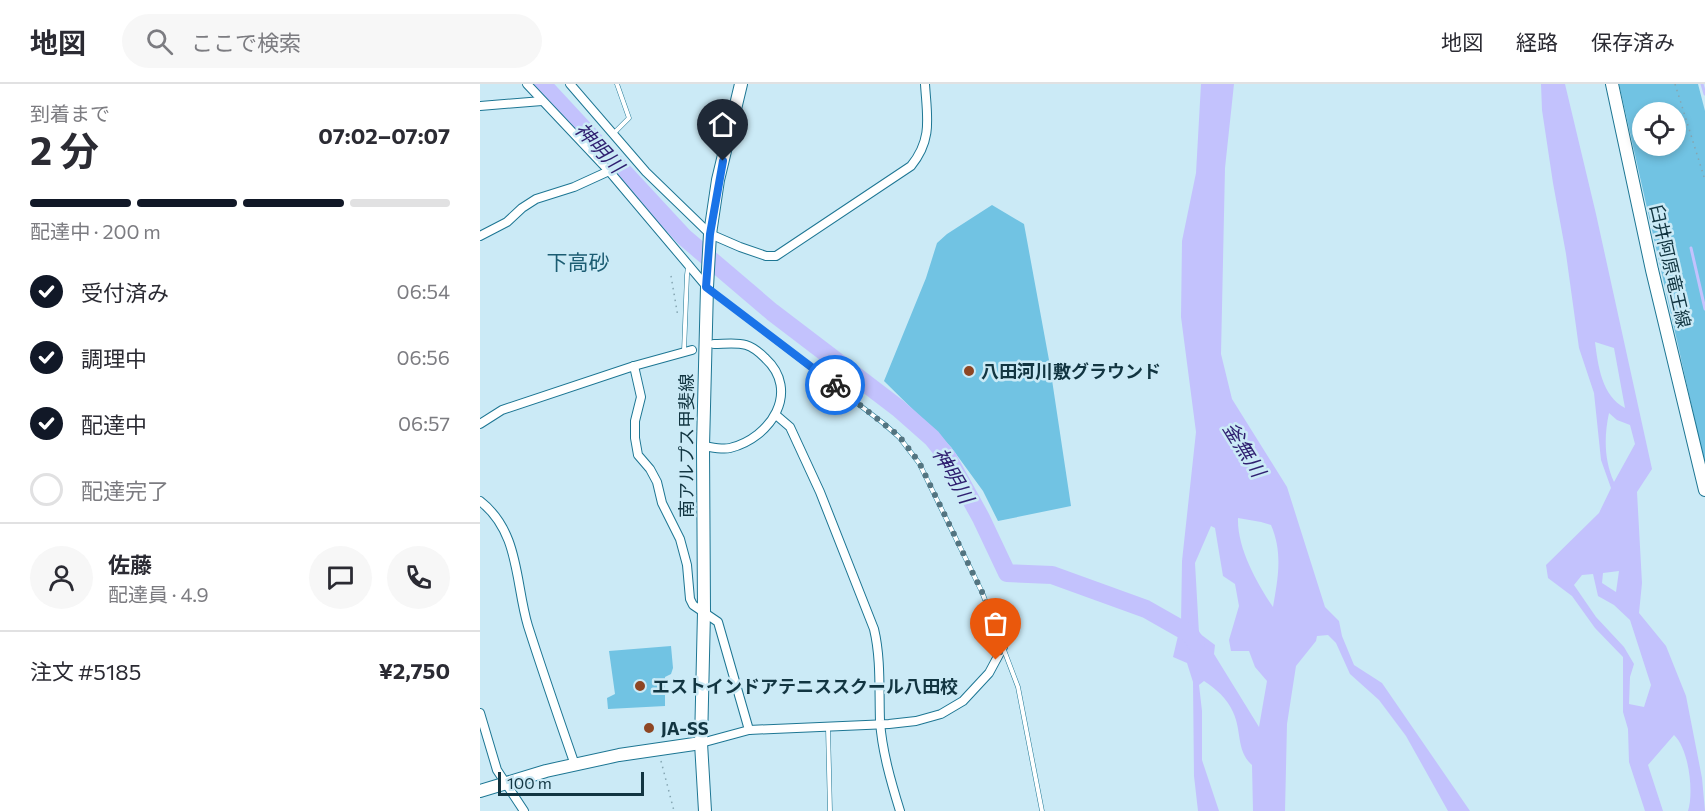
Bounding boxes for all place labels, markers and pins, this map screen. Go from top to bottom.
pin [697,99,748,161]
place label: 八田河川敷グラウンド [981,360,1161,382]
marker: 八田河川敷グラウンド [962,364,976,378]
pin [970,598,1021,660]
place label: エストインドアテニススクール八田校 [652,675,958,697]
marker: エストインドアテニススクール八田校 [633,679,647,693]
place label: JA-SS [661,717,709,739]
marker: JA-SS [642,721,656,735]

